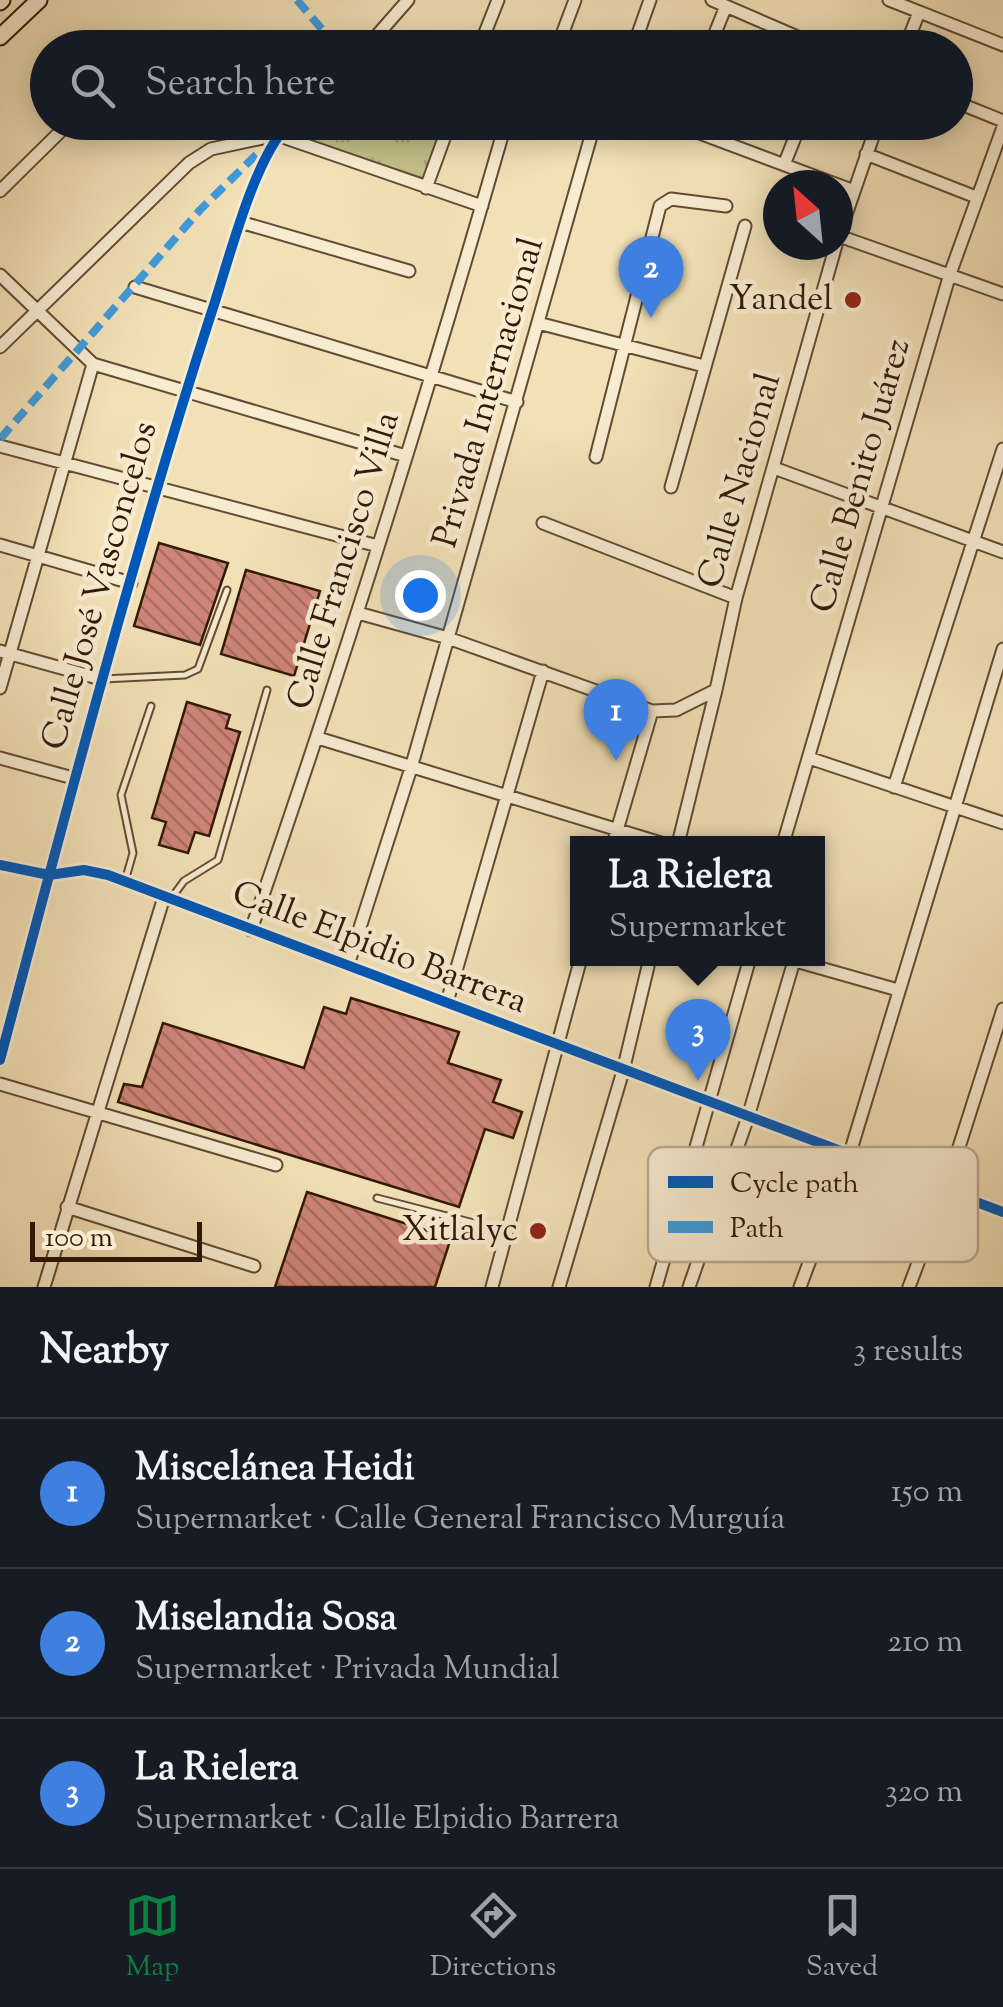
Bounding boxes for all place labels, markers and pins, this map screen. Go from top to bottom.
pin: 2 [618,236,684,318]
place label: Yandel [729,275,833,326]
marker: Yandel [842,289,864,311]
pin: 1 [584,678,648,761]
pin: 3 [666,998,730,1081]
place label: Xitlalyc [402,1206,518,1257]
marker: Xitlalyc [527,1220,549,1242]

